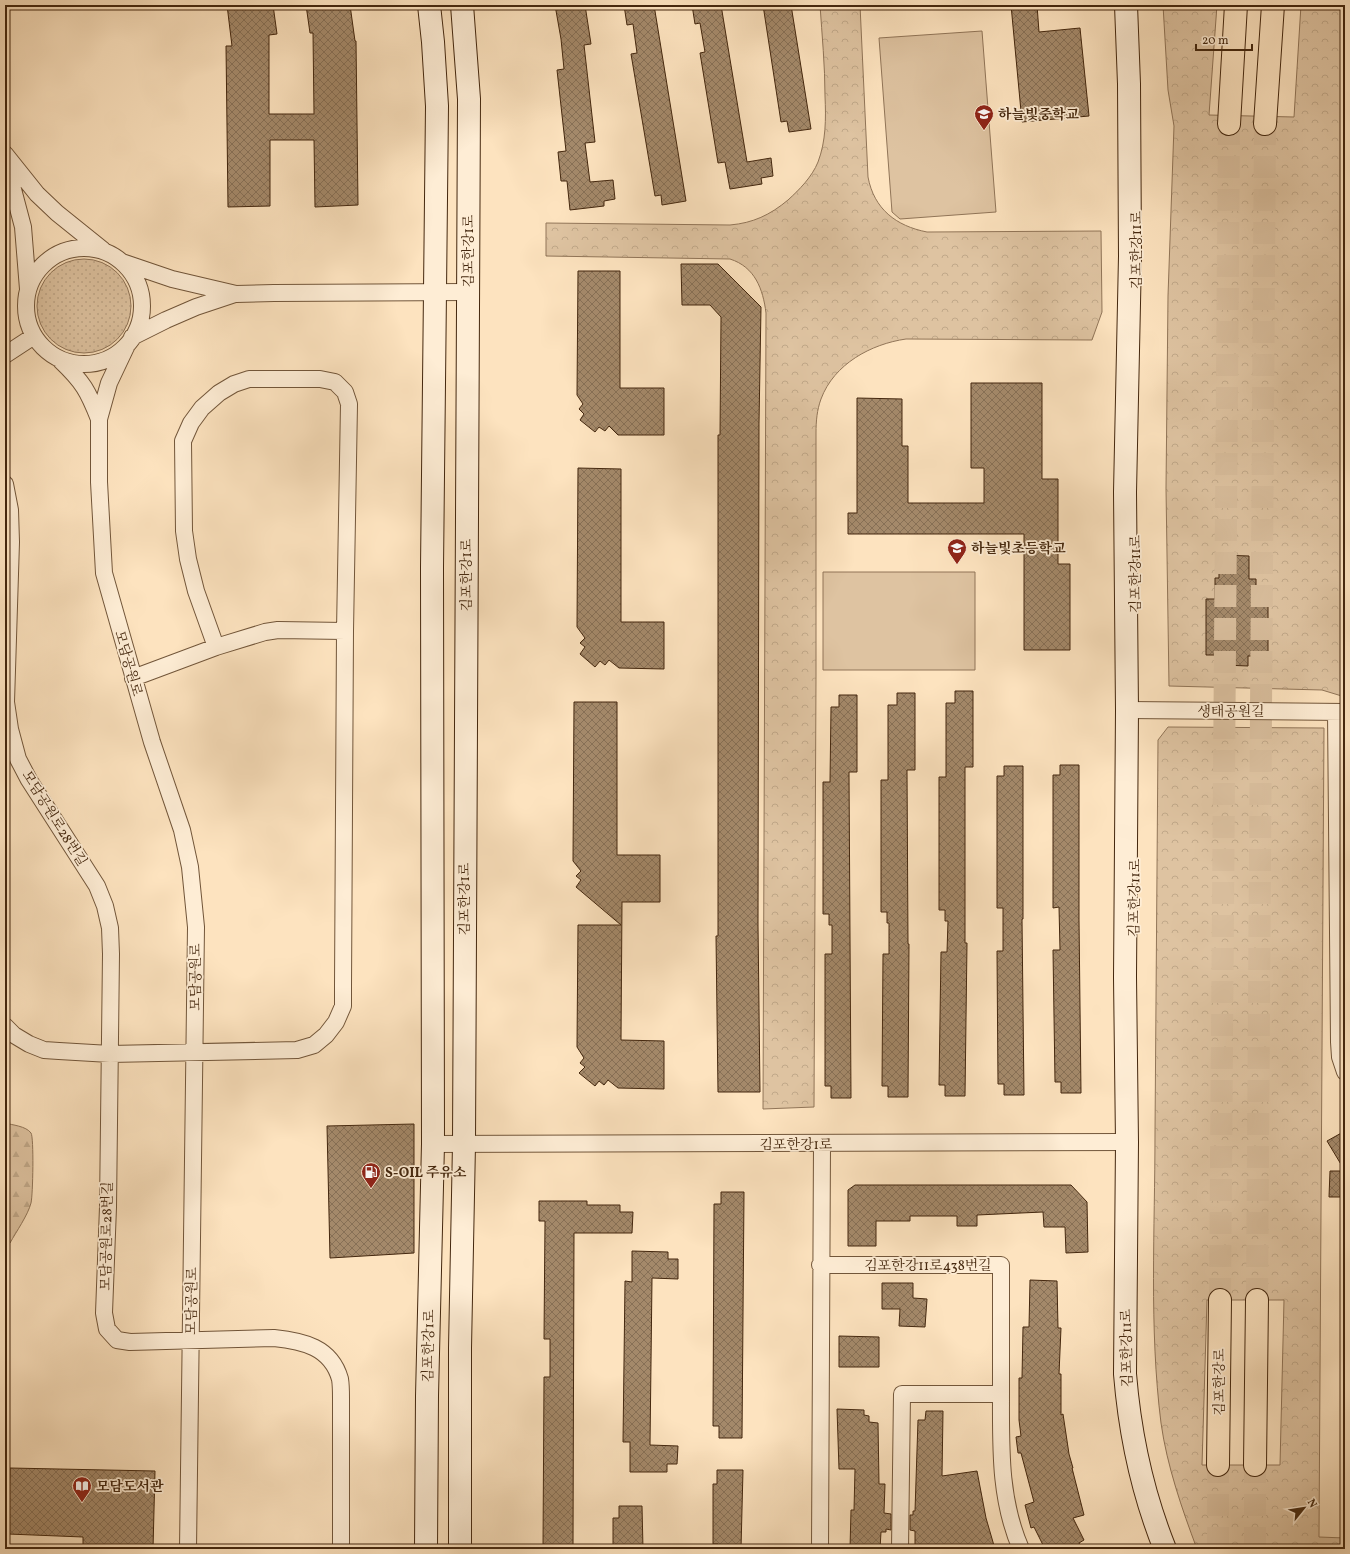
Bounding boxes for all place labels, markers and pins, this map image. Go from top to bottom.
school or university icon: 하늘빛중학교 [973,103,995,131]
place label: 하늘빛중학교 [998,106,1080,125]
school or university icon: 하늘빛초등학교 [946,537,968,565]
place label: 하늘빛초등학교 [971,540,1066,559]
fuel station icon: S-OIL 주유소 [360,1161,382,1189]
place label: S-OIL 주유소 [385,1164,467,1183]
library icon: 모담도서관 [71,1475,93,1503]
place label: 모담도서관 [96,1478,164,1497]

